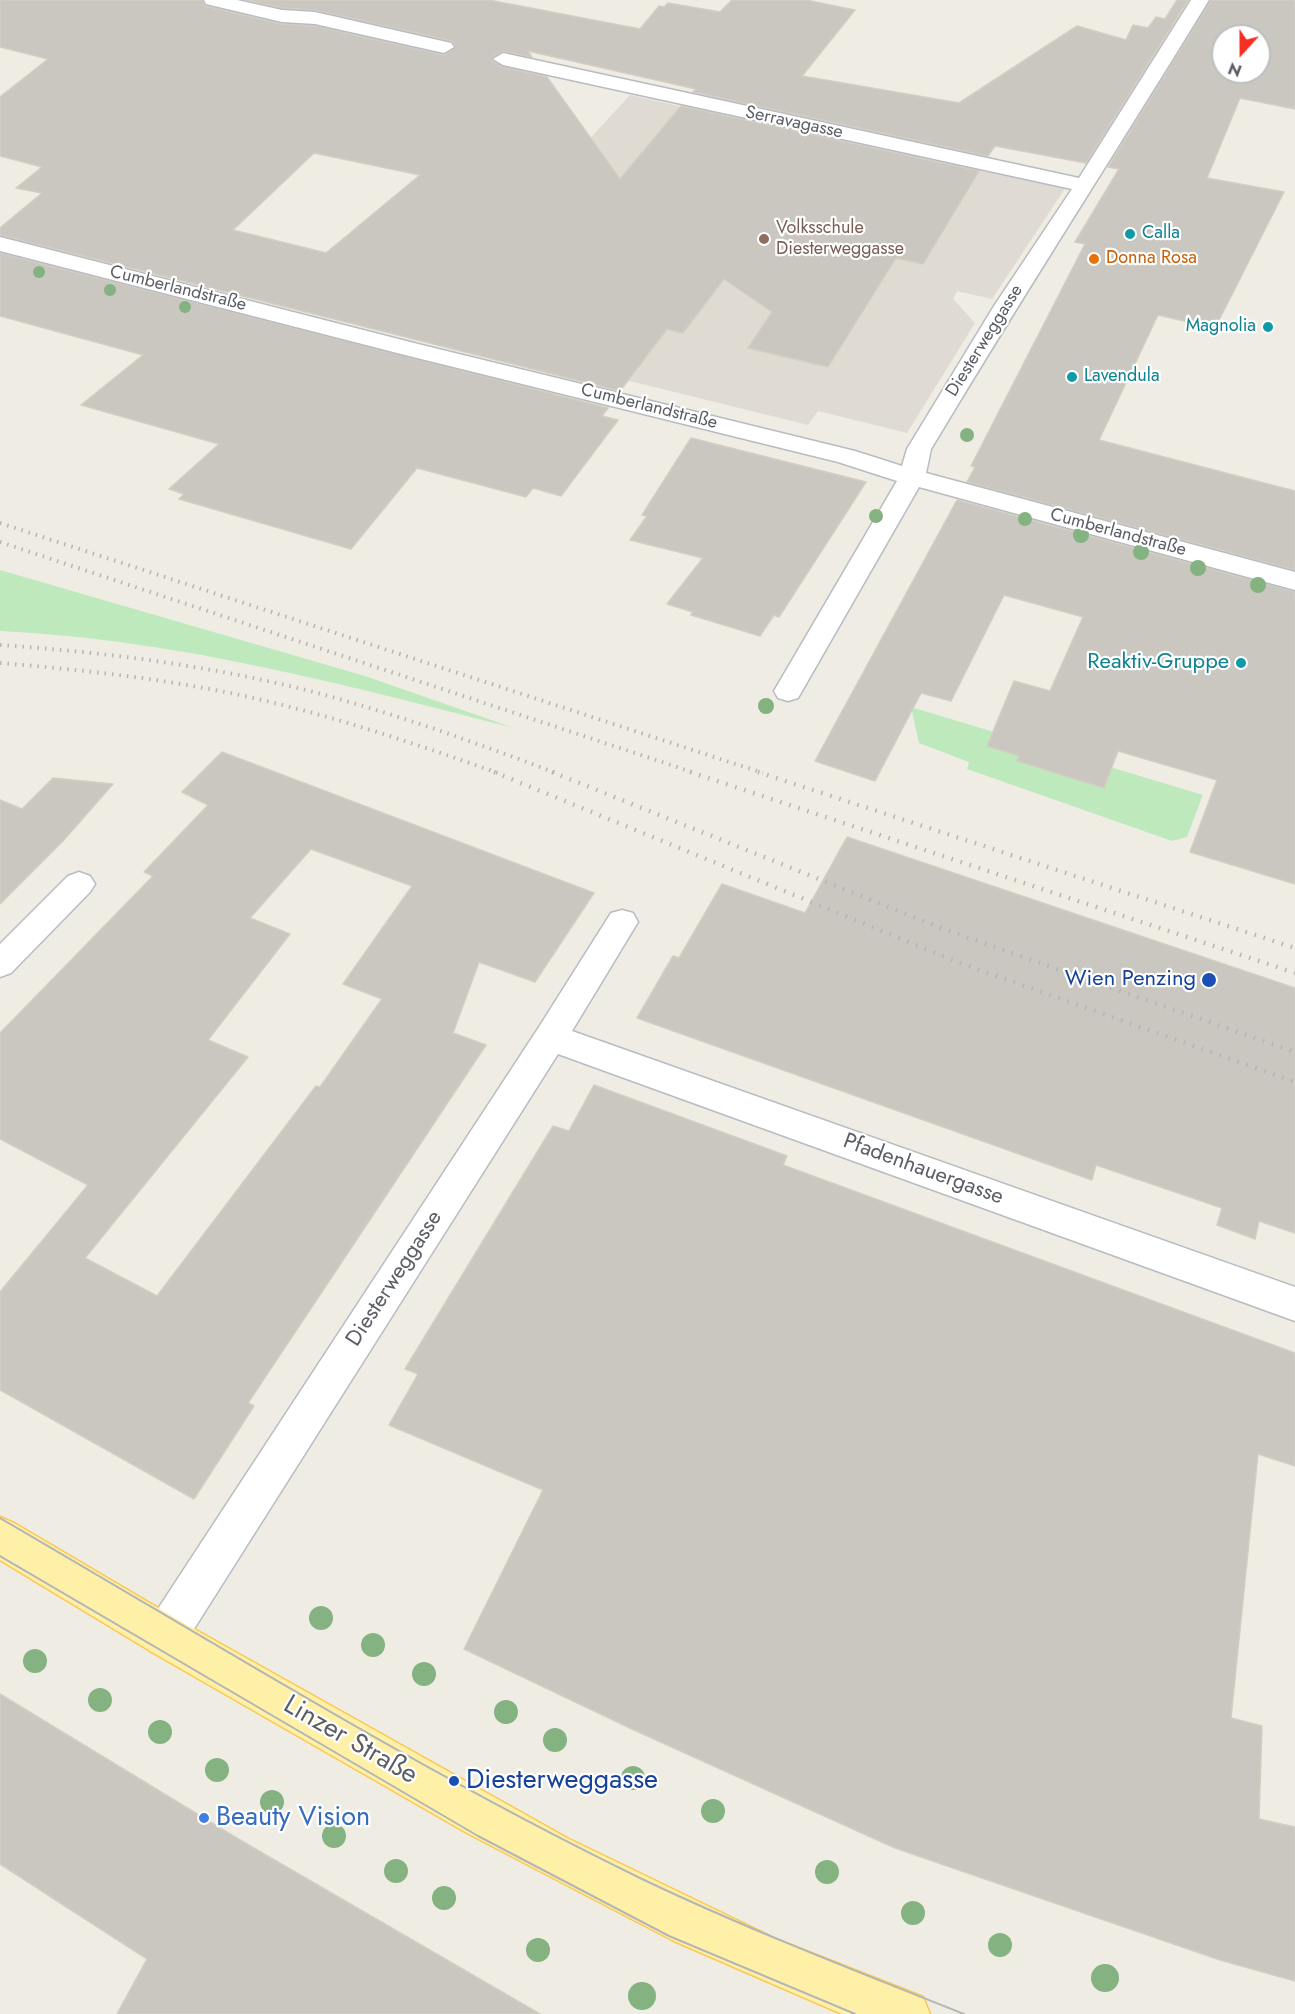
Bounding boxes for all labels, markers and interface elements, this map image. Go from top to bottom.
north arrow [1211,24,1271,84]
text: N [1225,56,1245,82]
street label: Serravagasse [743,102,845,144]
place label: Volksschule Diesterweggasse [776,218,904,260]
place label: Calla [1142,223,1180,245]
marker: Calla [1123,227,1137,241]
marker: Volksschule Diesterweggasse [757,232,771,246]
place label: Donna Rosa [1106,248,1197,270]
marker: Donna Rosa [1087,252,1101,266]
street label: Cumberlandstraße [108,262,248,316]
street label: Diesterweggasse [942,281,1028,401]
place label: Magnolia [1186,316,1256,338]
marker: Magnolia [1261,320,1275,334]
place label: Lavendula [1084,366,1160,388]
marker: Lavendula [1065,370,1079,384]
street label: Cumberlandstraße [579,380,719,434]
street label: Cumberlandstraße [1048,504,1188,562]
place label: Reaktiv-Gruppe [1087,650,1229,676]
marker: Reaktiv-Gruppe [1234,656,1248,670]
place label: Wien Penzing [1065,967,1196,993]
marker: Wien Penzing [1200,971,1218,989]
street label: Pfadenhauergasse [839,1129,1007,1211]
street label: Diesterweggasse [341,1206,449,1352]
street label: Linzer Straße [277,1690,423,1792]
place label: Diesterweggasse [466,1765,658,1797]
marker: Diesterweggasse [447,1774,461,1788]
place label: Beauty Vision [216,1802,370,1834]
marker: Beauty Vision [197,1811,211,1825]

